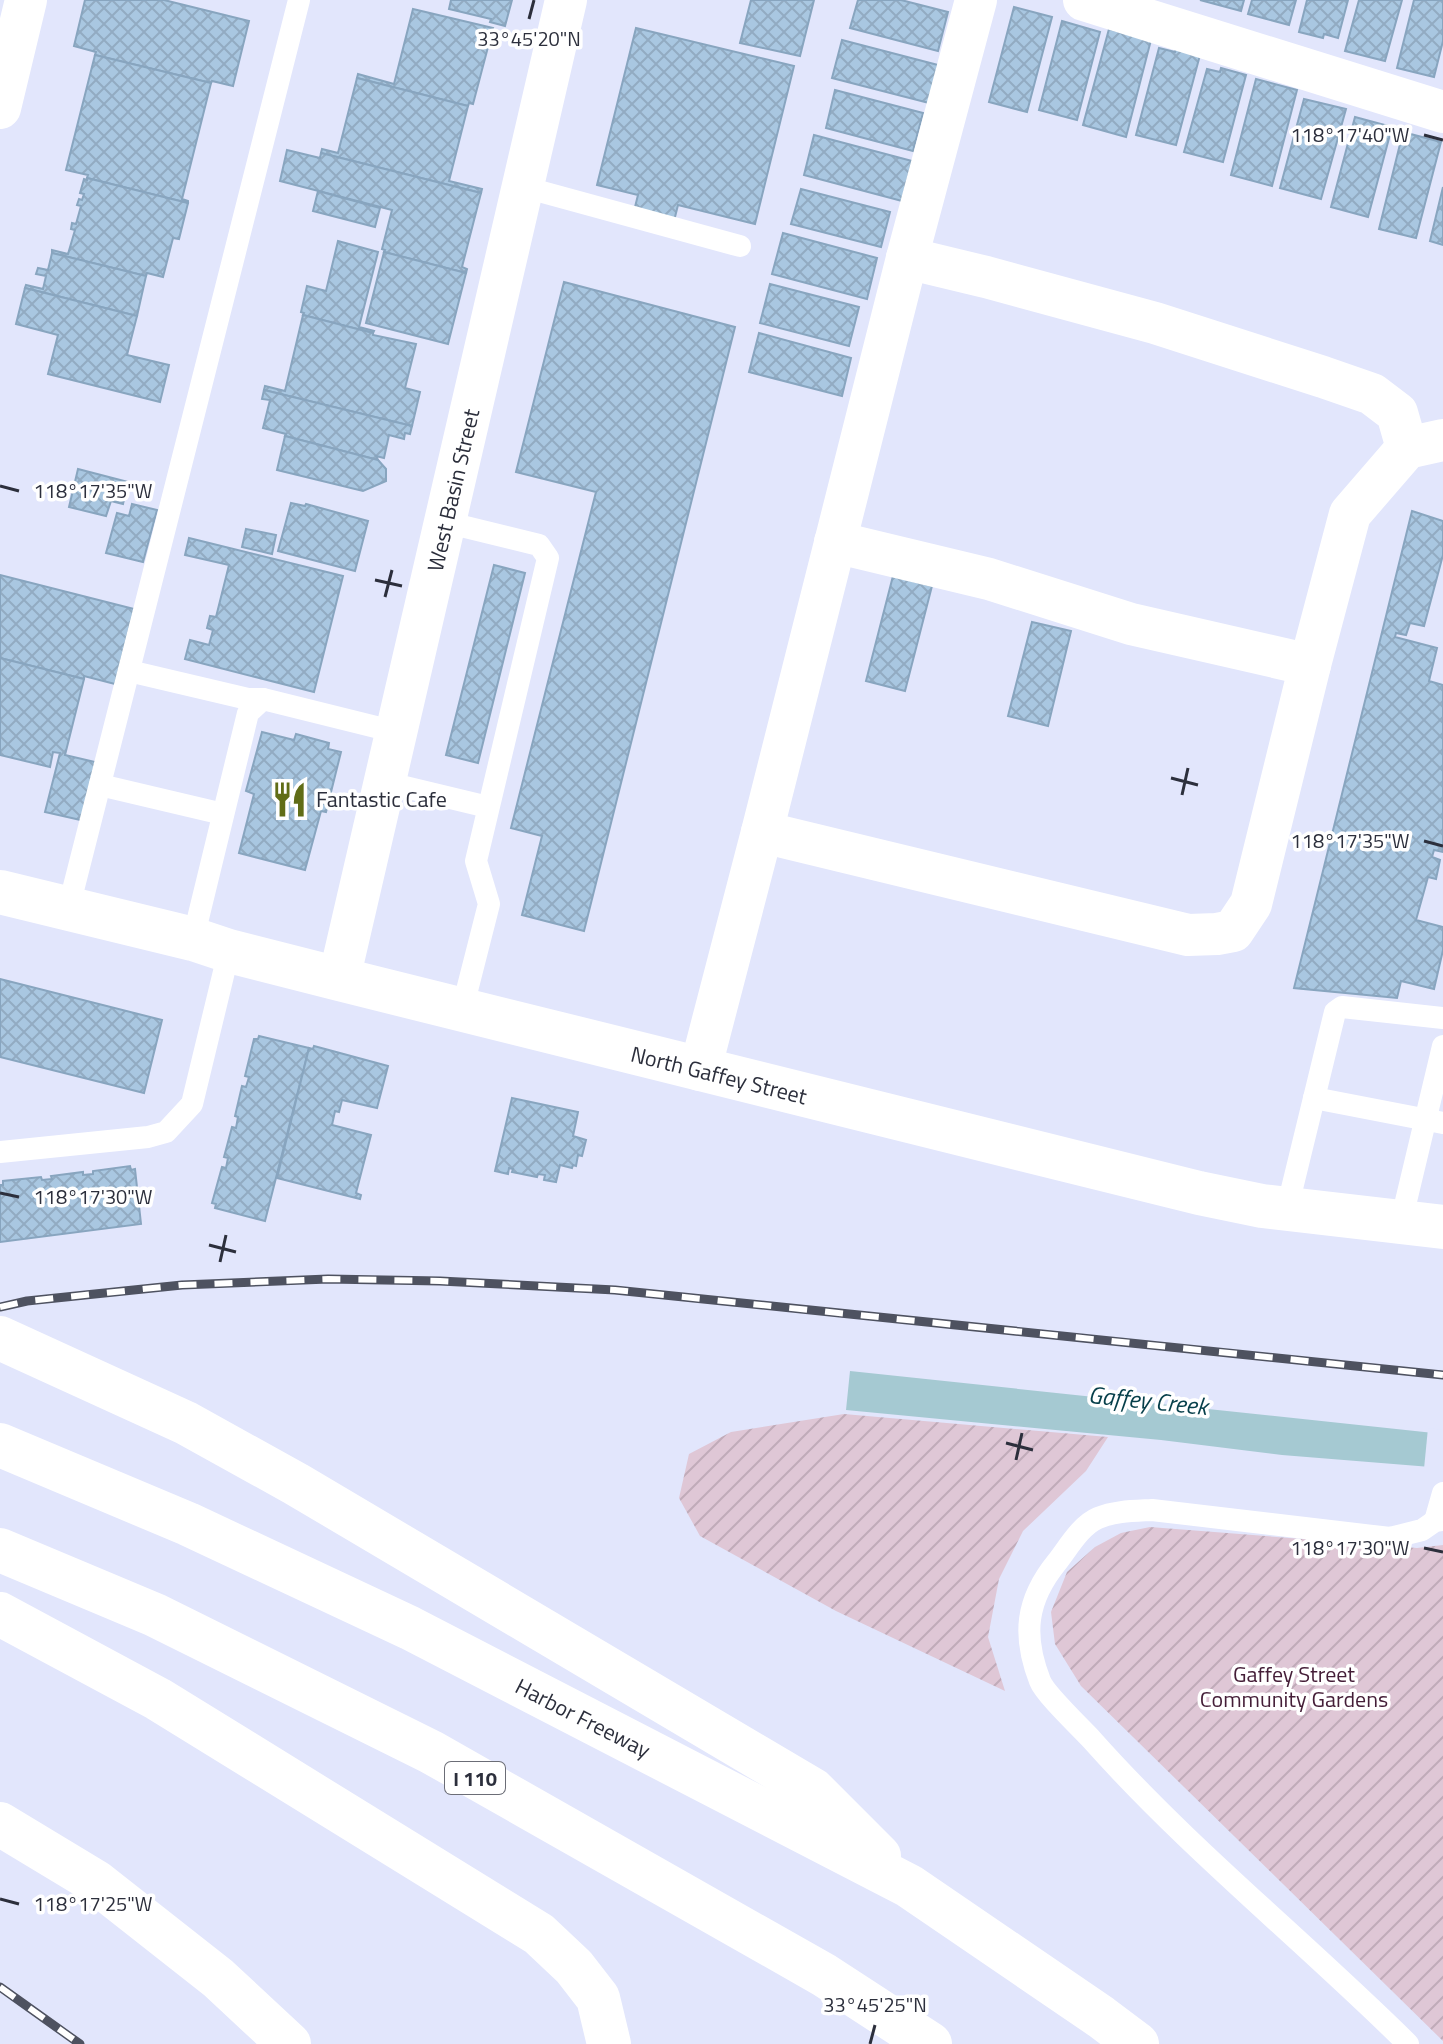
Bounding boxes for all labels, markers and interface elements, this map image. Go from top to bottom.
text: 33°45'20"N [477,23,581,54]
text: 118°17'40"W [1291,119,1410,150]
street label: West Basin Street [418,405,488,575]
text: 118°17'35"W [34,475,153,506]
restaurant icon: Fantastic Cafe [271,780,309,818]
place label: Fantastic Cafe [316,782,447,816]
text: 118°17'35"W [1291,825,1410,856]
street label: North Gaffey Street [627,1037,811,1113]
text: 118°17'30"W [34,1181,153,1212]
water label: Gaffey Creek [1087,1376,1213,1425]
text: 118°17'30"W [1291,1532,1410,1563]
park label: Gaffey Street Community Gardens [1200,1657,1388,1716]
street label: Harbor Freeway [509,1669,657,1767]
road number: I 110 [445,1762,505,1794]
text: 118°17'25"W [34,1888,153,1919]
text: 33°45'25"N [823,1989,927,2020]

